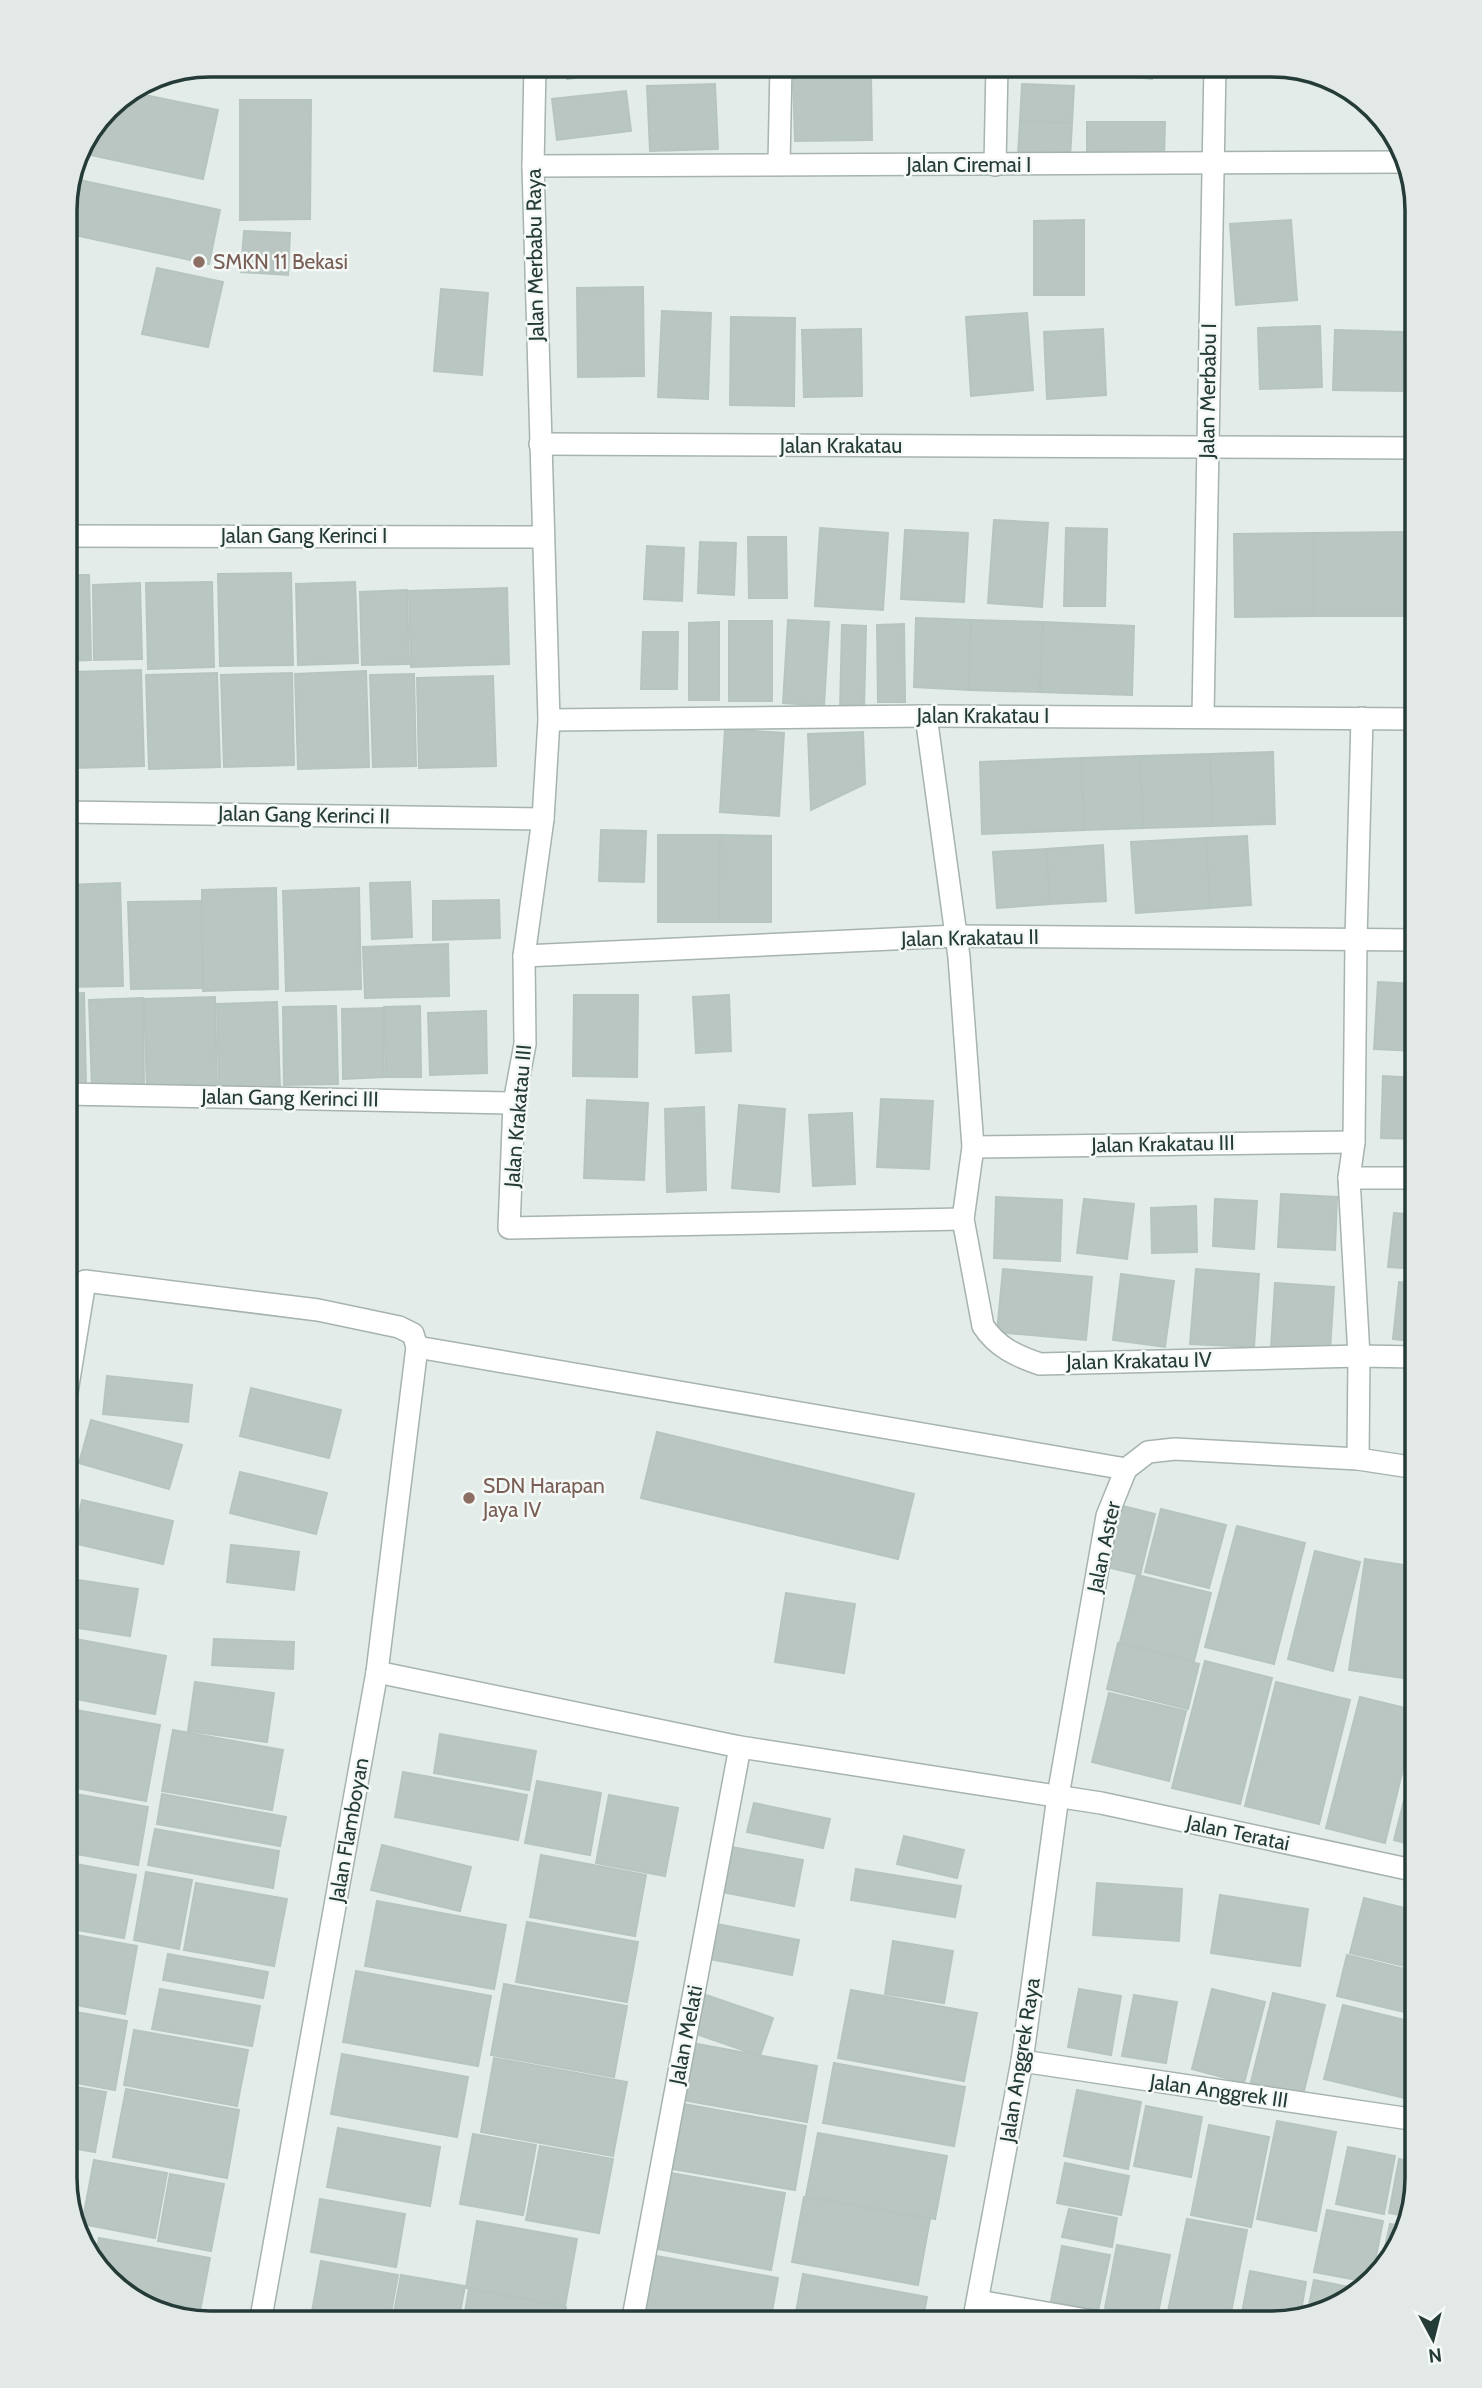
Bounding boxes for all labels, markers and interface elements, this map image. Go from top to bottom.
street label: Jalan Ciremai I [906,152,1031,177]
street label: Jalan Merbabu Raya [520,168,549,343]
place label: SMKN 11 Bekasi [213,249,348,274]
marker: SMKN 11 Bekasi [191,254,207,270]
street label: Jalan Merbabu I [1194,323,1221,460]
street label: Jalan Krakatau [779,433,902,458]
street label: Jalan Gang Kerinci I [220,523,387,548]
street label: Jalan Krakatau I [916,703,1049,728]
street label: Jalan Gang Kerinci II [217,800,390,828]
street label: Jalan Krakatau II [900,924,1039,951]
street label: Jalan Krakatau III [499,1043,536,1189]
street label: Jalan Gang Kerinci III [200,1083,379,1112]
street label: Jalan Krakatau III [1090,1130,1235,1157]
street label: Jalan Krakatau IV [1065,1347,1212,1374]
place label: SDN Harapan Jaya IV [482,1473,605,1522]
marker: SDN Harapan Jaya IV [461,1490,477,1506]
street label: Jalan Aster [1081,1499,1125,1596]
street label: Jalan Flamboyan [323,1756,374,1905]
street label: Jalan Teratai [1183,1809,1292,1856]
street label: Jalan Anggrek Raya [994,1976,1045,2145]
street label: Jalan Melati [663,1983,707,2088]
street label: Jalan Anggrek III [1147,2068,1290,2113]
north arrow [1398,2304,1468,2374]
text: N [1427,2343,1443,2368]

